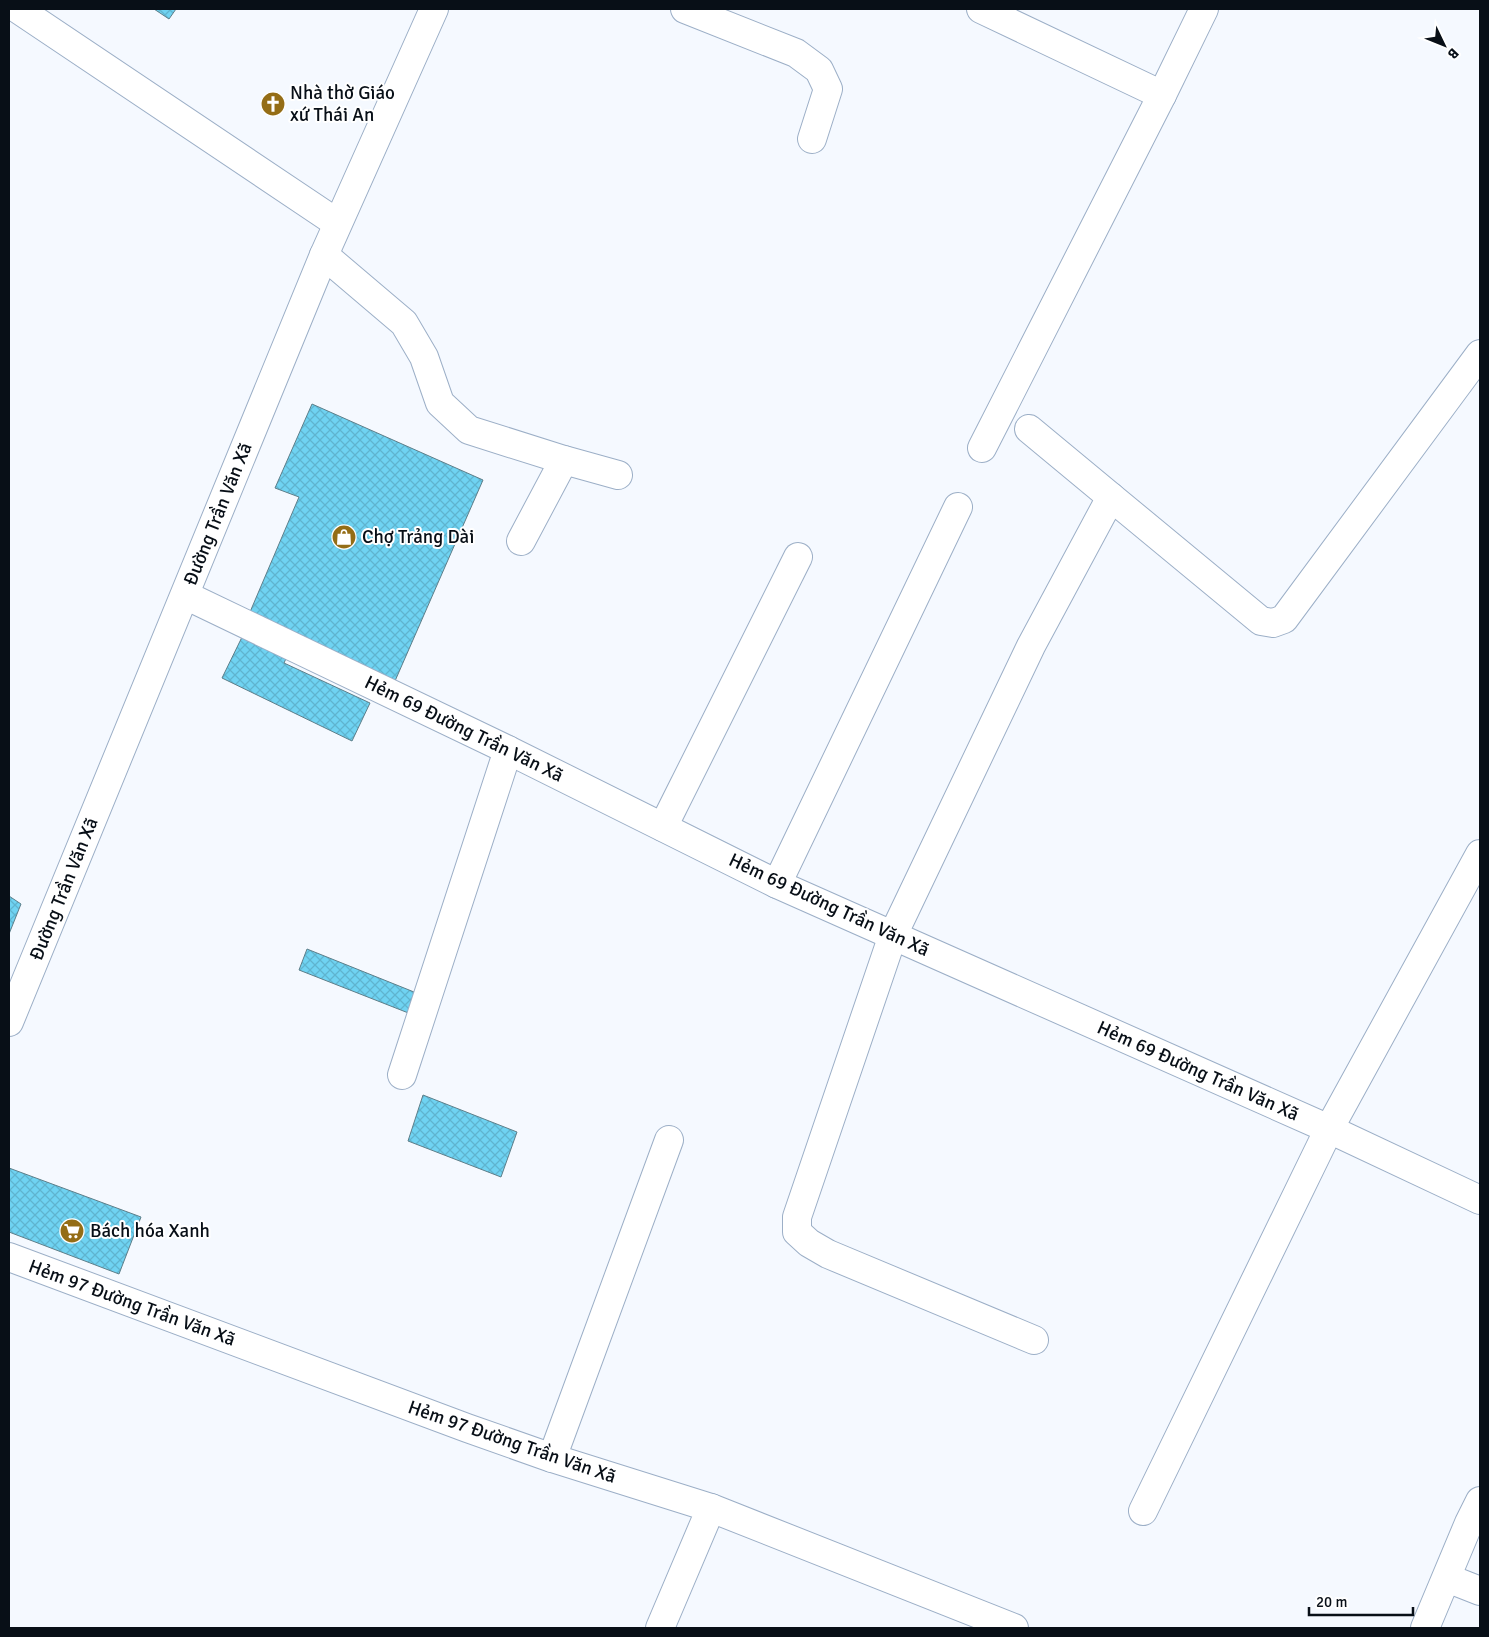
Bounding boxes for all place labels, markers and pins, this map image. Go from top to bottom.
place label: Nhà thờ Giáo xứ Thái An [290,81,395,127]
church icon: Nhà thờ Giáo xứ Thái An [260,91,286,117]
shop icon: Chợ Trảng Dài [331,524,357,550]
place label: Chợ Trảng Dài [362,525,474,549]
supermarket icon: Bách hóa Xanh [59,1218,85,1244]
place label: Bách hóa Xanh [90,1219,210,1243]

